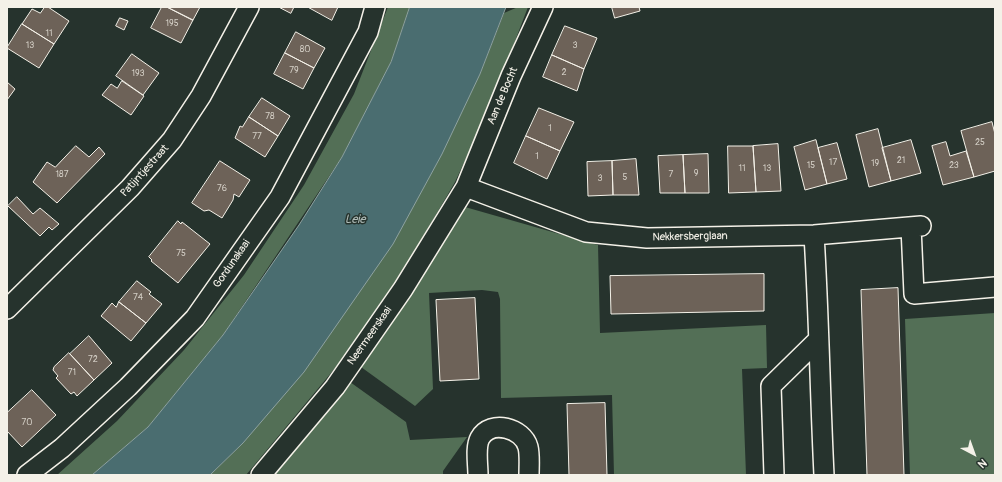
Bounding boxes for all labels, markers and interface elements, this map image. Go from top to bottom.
house number: 195 [165,19,179,29]
house number: 11 [45,29,53,39]
house number: 13 [26,41,34,51]
house number: 3 [572,41,578,51]
house number: 80 [300,45,310,55]
street label: Aan de Bocht [485,65,521,127]
house number: 79 [289,66,299,76]
house number: 2 [561,68,567,78]
house number: 193 [131,69,145,79]
house number: 78 [265,112,275,122]
house number: 1 [548,124,552,134]
house number: 77 [252,132,262,142]
house number: 25 [975,138,985,148]
street label: Patijntjestraat [118,142,172,200]
house number: 1 [535,152,539,162]
house number: 21 [897,156,905,166]
house number: 17 [829,158,837,168]
house number: 19 [871,159,879,169]
house number: 15 [807,161,815,171]
house number: 23 [949,161,959,171]
house number: 11 [738,164,746,174]
house number: 13 [763,164,771,174]
house number: 9 [694,169,698,179]
house number: 187 [56,170,68,180]
house number: 7 [669,170,673,180]
house number: 5 [623,173,627,183]
house number: 3 [597,174,603,184]
house number: 76 [217,184,227,194]
water label: Leie [345,213,365,227]
street label: Nekkersberglaan [652,230,728,244]
street label: Gordunakaai [211,237,253,291]
house number: 75 [176,249,186,259]
house number: 74 [133,293,143,303]
street label: Neermeerskaai [345,304,395,368]
house number: 72 [88,355,98,365]
house number: 71 [68,368,76,378]
house number: 70 [22,418,32,428]
north arrow [954,434,994,474]
text: N [975,456,989,471]

